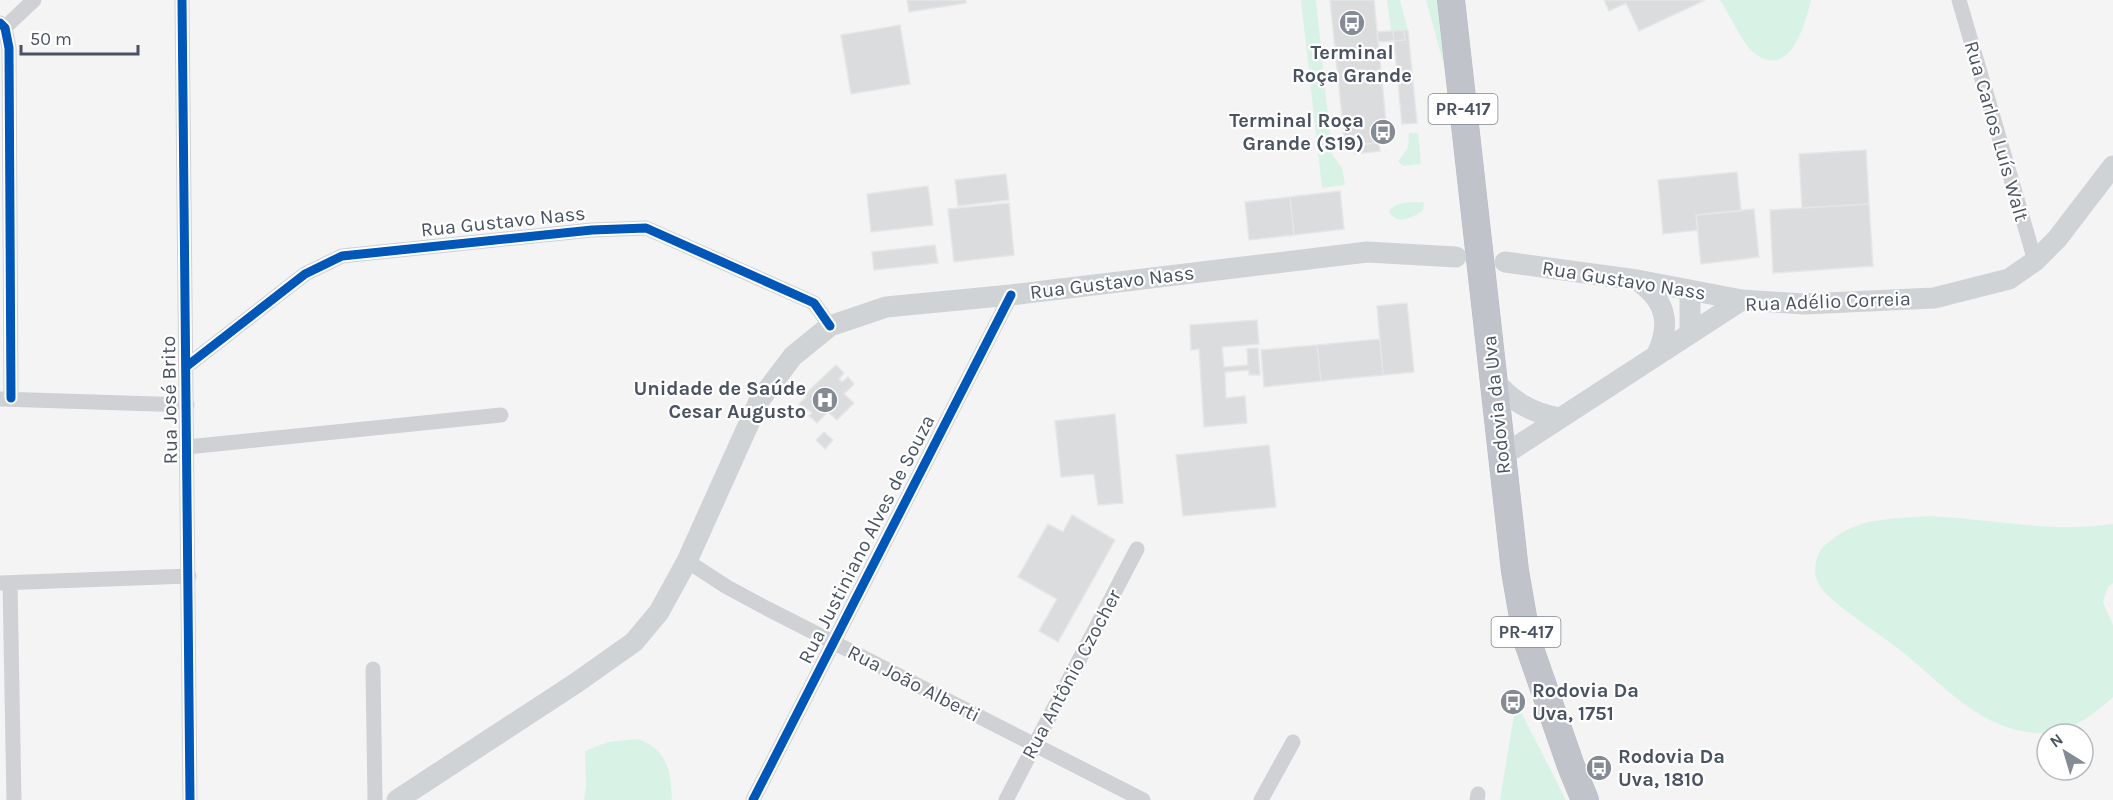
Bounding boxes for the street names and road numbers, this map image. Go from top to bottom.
street label: Rua Carlos Luís Walt [1960,38,2033,224]
road number: PR-417 [1428,94,1498,124]
street label: Rua Gustavo Nass [420,201,587,242]
street label: Rua Gustavo Nass [1540,256,1707,305]
street label: Rua Gustavo Nass [1028,261,1196,304]
street label: Rua Adélio Correia [1745,287,1911,316]
street label: Rodovia da Uva [1478,334,1515,476]
street label: Rua José Brito [157,335,182,465]
street label: Rua Justiniano Alves de Souza [793,411,939,668]
street label: Rua Antônio Czocher [1017,585,1126,763]
road number: PR-417 [1492,617,1561,647]
street label: Rua João Alberti [844,640,984,727]

